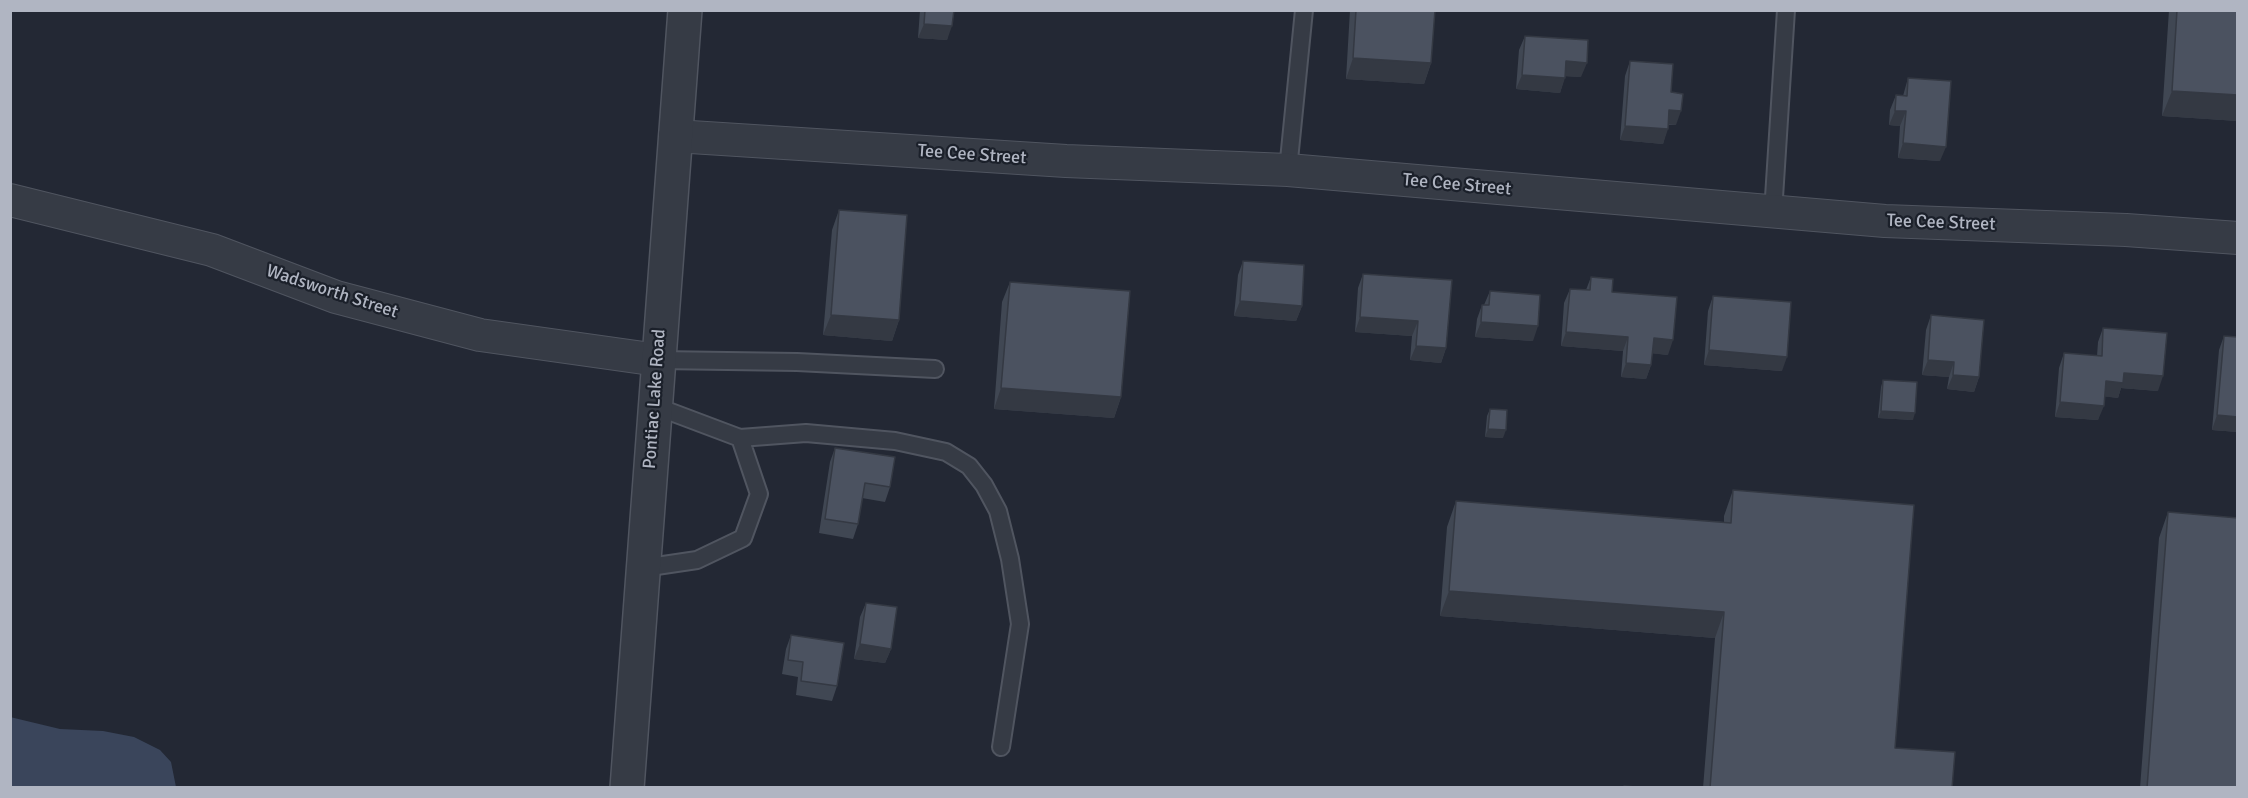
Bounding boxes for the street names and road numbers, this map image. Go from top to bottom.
street label: Tee Cee Street [917,140,1027,170]
street label: Tee Cee Street [1402,169,1512,201]
street label: Tee Cee Street [1886,210,1996,236]
street label: Wadsworth Street [263,261,401,323]
street label: Pontiac Lake Road [639,328,671,470]

